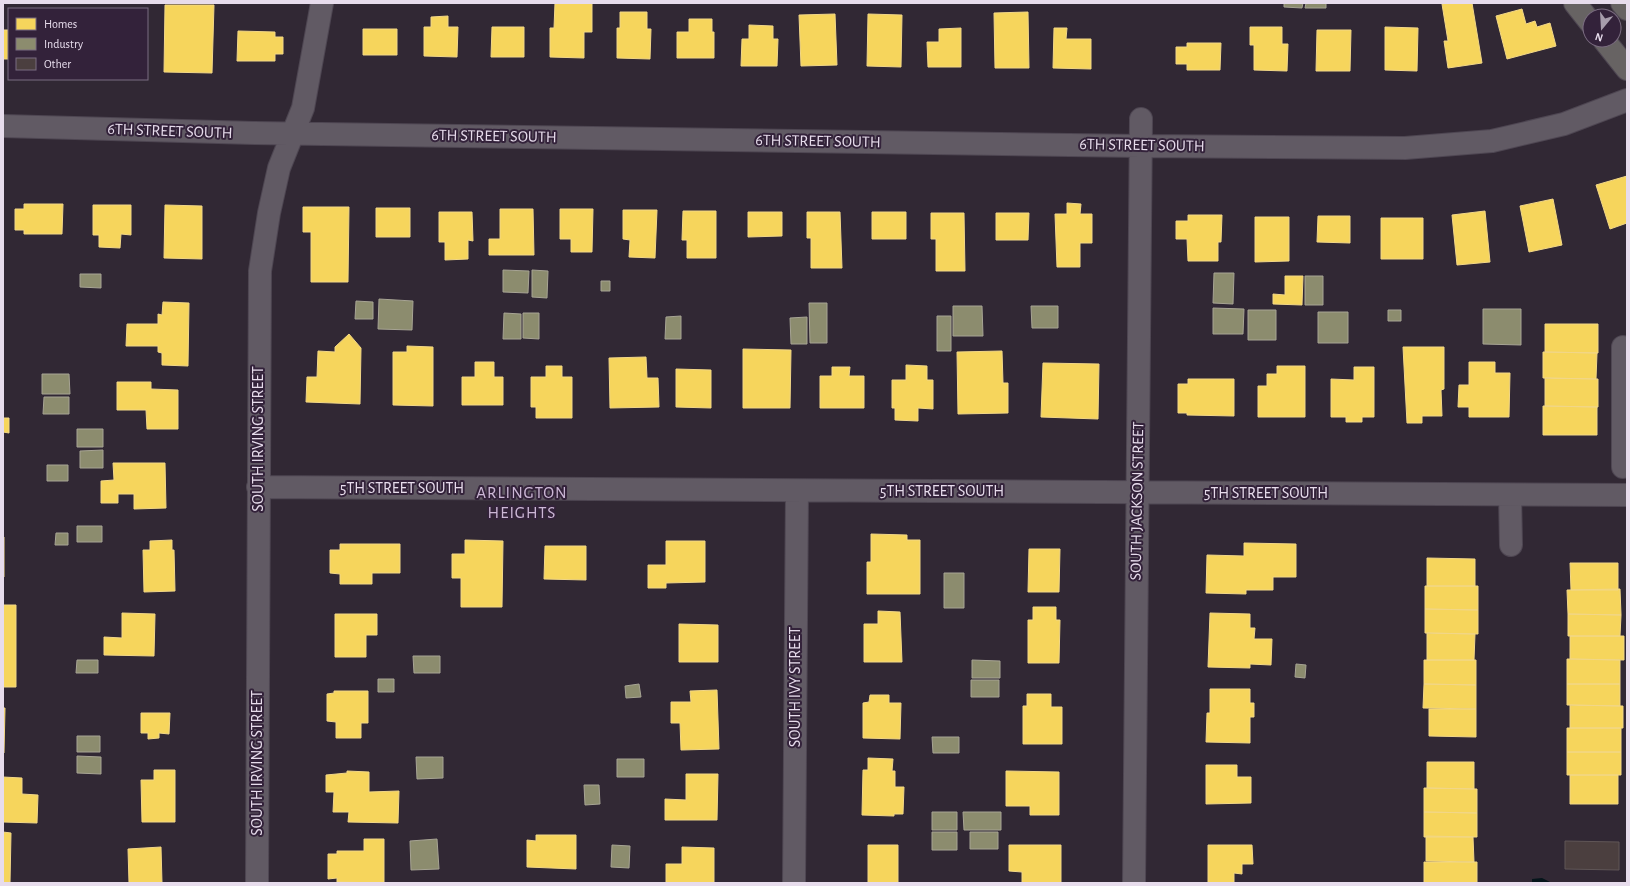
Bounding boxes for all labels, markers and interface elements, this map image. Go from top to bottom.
legend [8,8,148,80]
north arrow [1582,8,1622,48]
text: Homes [44,18,77,30]
text: N [1594,31,1604,43]
text: Industry [44,38,83,51]
text: Other [44,58,71,70]
street label: 6TH STREET SOUTH [107,121,233,141]
street label: 6TH STREET SOUTH [431,127,557,145]
street label: 6TH STREET SOUTH [755,132,881,150]
street label: 6TH STREET SOUTH [1079,136,1205,154]
street label: SOUTH IRVING STREET [250,366,266,512]
street label: SOUTH JACKSON STREET [1128,421,1146,581]
street label: 5TH STREET SOUTH [340,480,464,496]
street label: 5TH STREET SOUTH [880,483,1004,499]
district label: ARLINGTON HEIGHTS [476,484,568,521]
street label: 5TH STREET SOUTH [1204,485,1328,501]
street label: SOUTH IVY STREET [787,627,803,747]
street label: SOUTH IRVING STREET [249,690,265,836]

